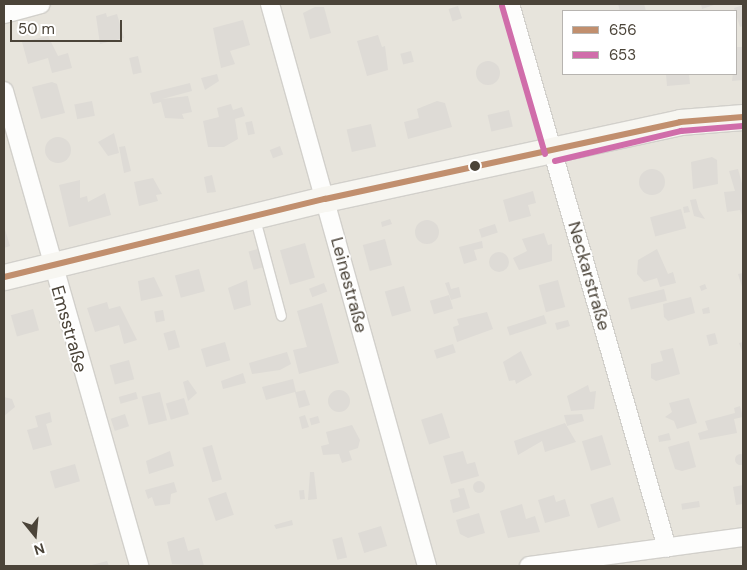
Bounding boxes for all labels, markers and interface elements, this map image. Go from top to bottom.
scale bar [12,10,125,42]
legend [562,10,737,75]
text: 50 m [18,19,55,39]
text: 656 [609,20,637,40]
text: 653 [609,45,636,65]
unlabelled marker [470,161,480,171]
street label: Neckarstraße [563,219,615,333]
street label: Leinestraße [326,235,372,335]
street label: Emsstraße [46,283,92,375]
north arrow [10,510,60,560]
text: N [32,539,47,559]

